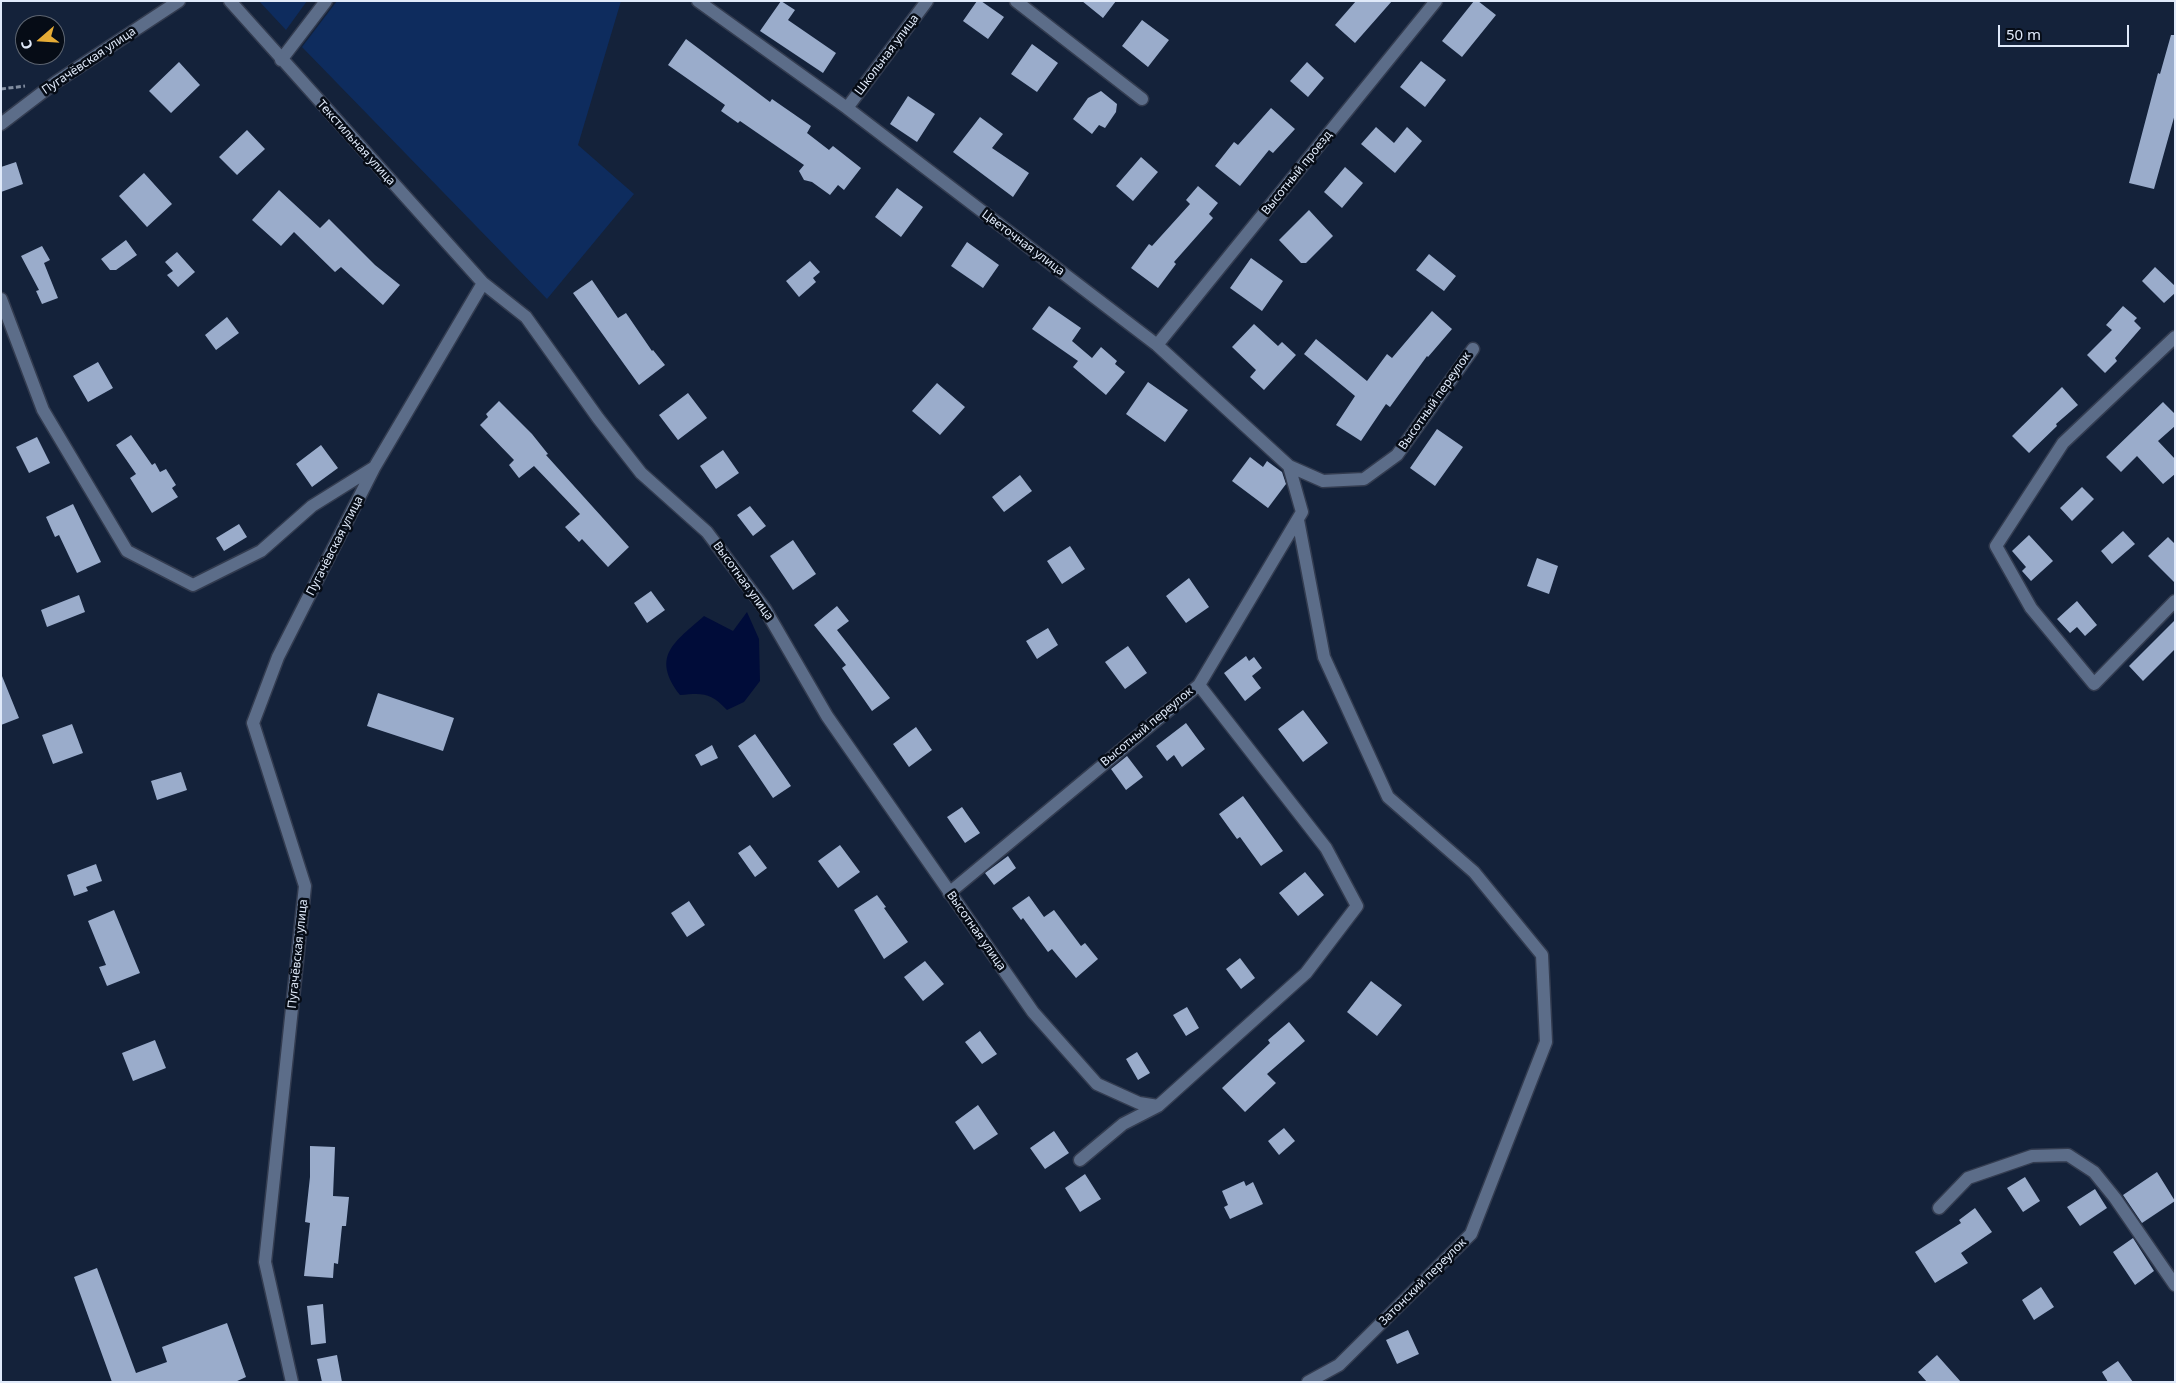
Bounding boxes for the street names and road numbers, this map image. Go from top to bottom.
street label: Школьная улица [852,12,922,98]
street label: Пугачёвская улица [39,24,139,98]
street label: Текстильная улица [314,97,398,189]
street label: Высотный проезд [1259,128,1335,218]
street label: Цветочная улица [979,207,1067,279]
street label: Высотный переулок [1396,349,1474,453]
street label: Пугачёвская улица [304,494,366,598]
street label: Высотная улица [710,539,776,623]
street label: Высотный переулок [1098,684,1196,770]
street label: Высотная улица [943,889,1009,973]
street label: Пугачёвская улица [285,899,311,1009]
street label: Затонский переулок [1376,1235,1470,1329]

